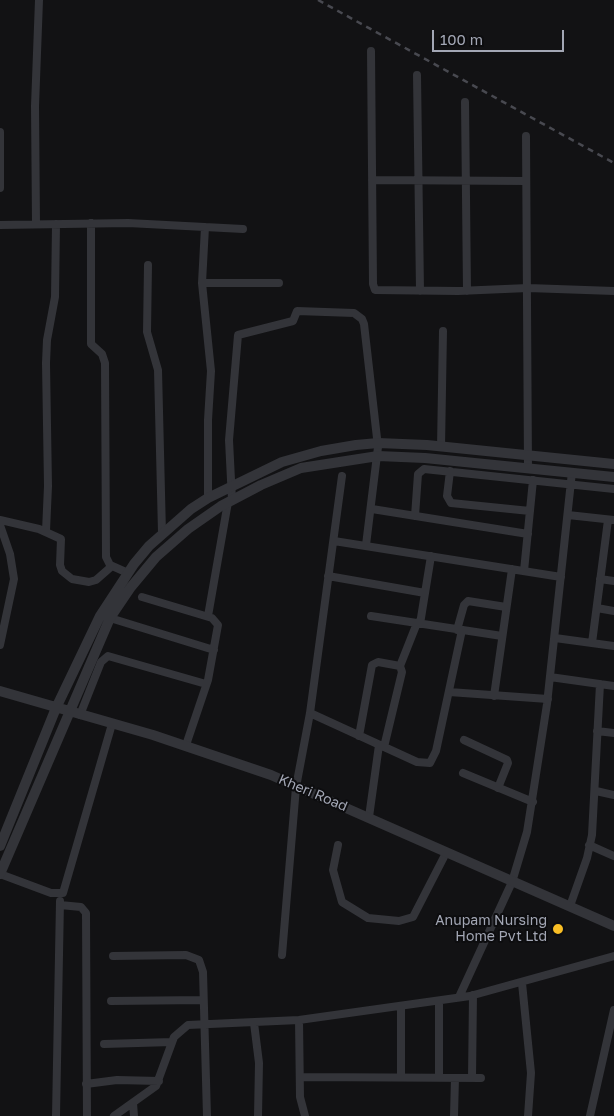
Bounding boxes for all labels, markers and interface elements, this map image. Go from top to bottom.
scale bar [434,20,566,52]
text: 100 m [440,30,483,48]
street label: Kheri Road [276,771,350,815]
place label: Anupam Nursing Home Pvt Ltd [435,913,547,946]
marker: Anupam Nursing Home Pvt Ltd [551,922,565,936]

